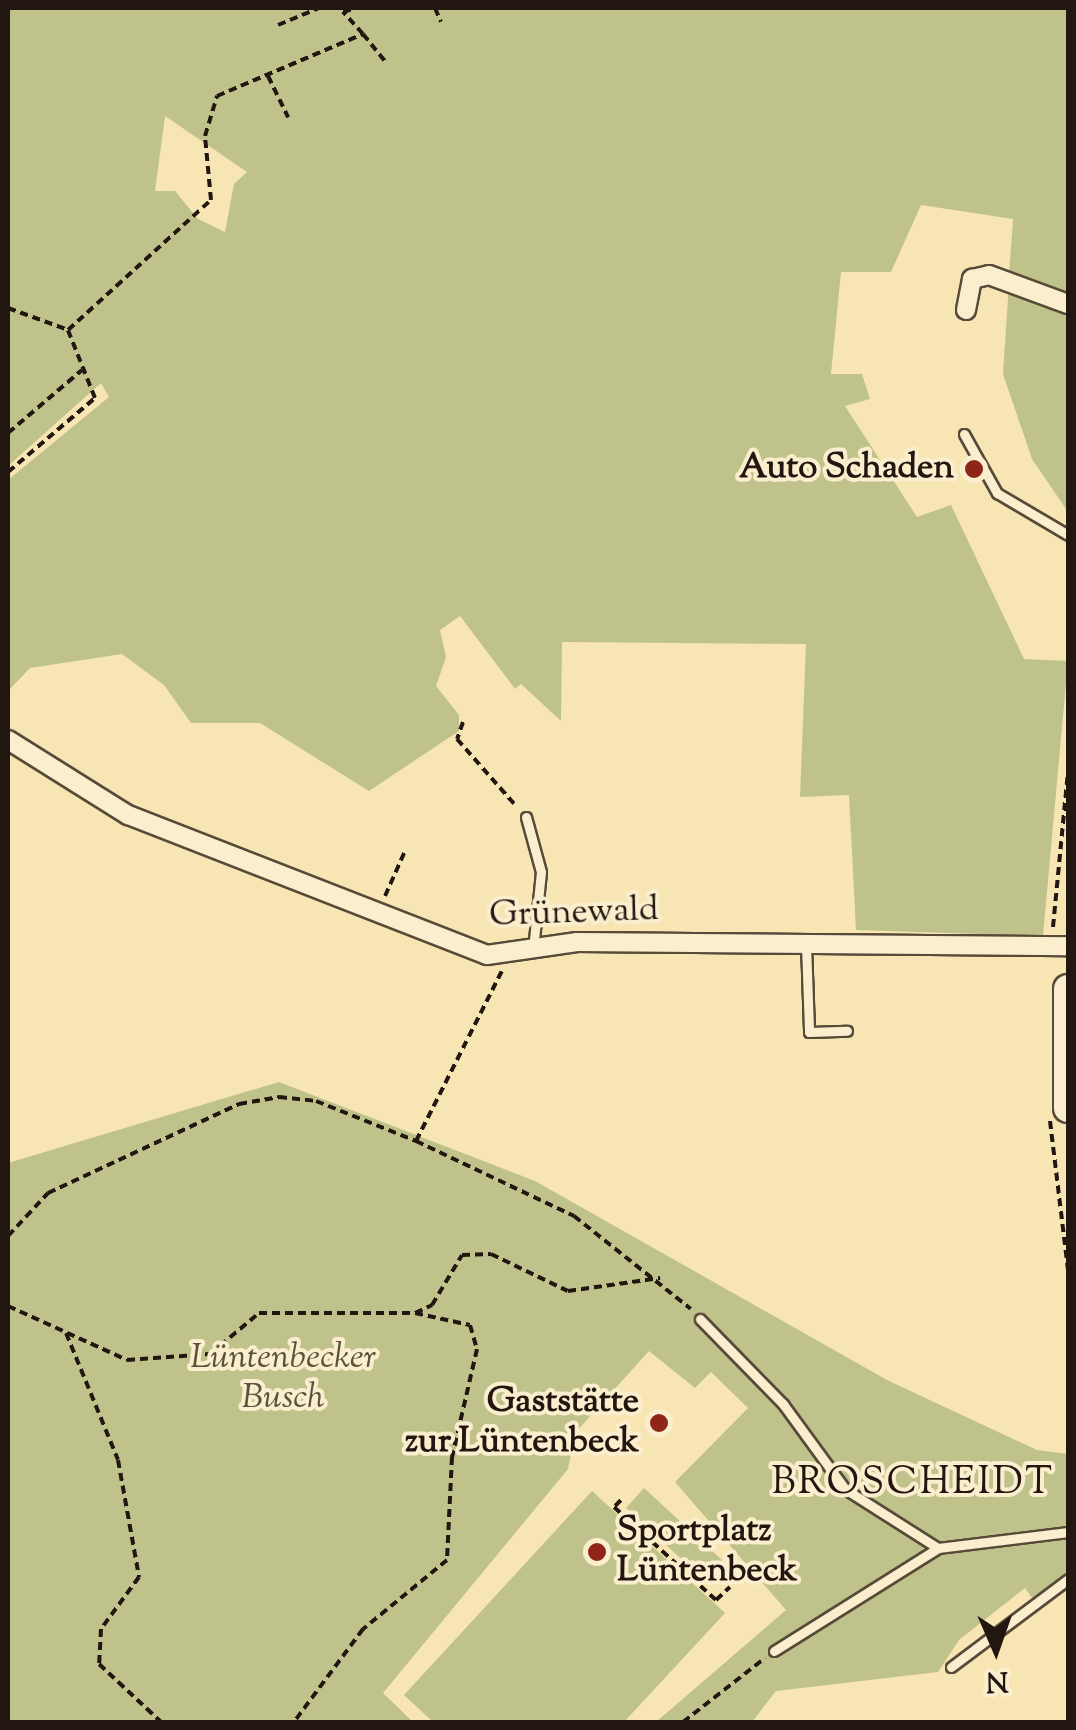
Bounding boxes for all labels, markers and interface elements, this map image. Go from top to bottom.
place label: Auto Schaden [739,448,954,490]
marker: Auto Schaden [963,458,985,480]
street label: Grünewald [489,890,659,938]
park label: Lüntenbecker Busch [190,1338,376,1420]
place label: Gaststätte zur Lüntenbeck [405,1382,639,1464]
marker: Gaststätte zur Lüntenbeck [648,1412,670,1434]
district label: BROSCHEIDT [771,1462,1055,1508]
place label: Sportplatz Lüntenbeck [617,1511,797,1593]
marker: Sportplatz Lüntenbeck [586,1541,608,1563]
north arrow [946,1600,1046,1700]
text: N [985,1660,1009,1700]

